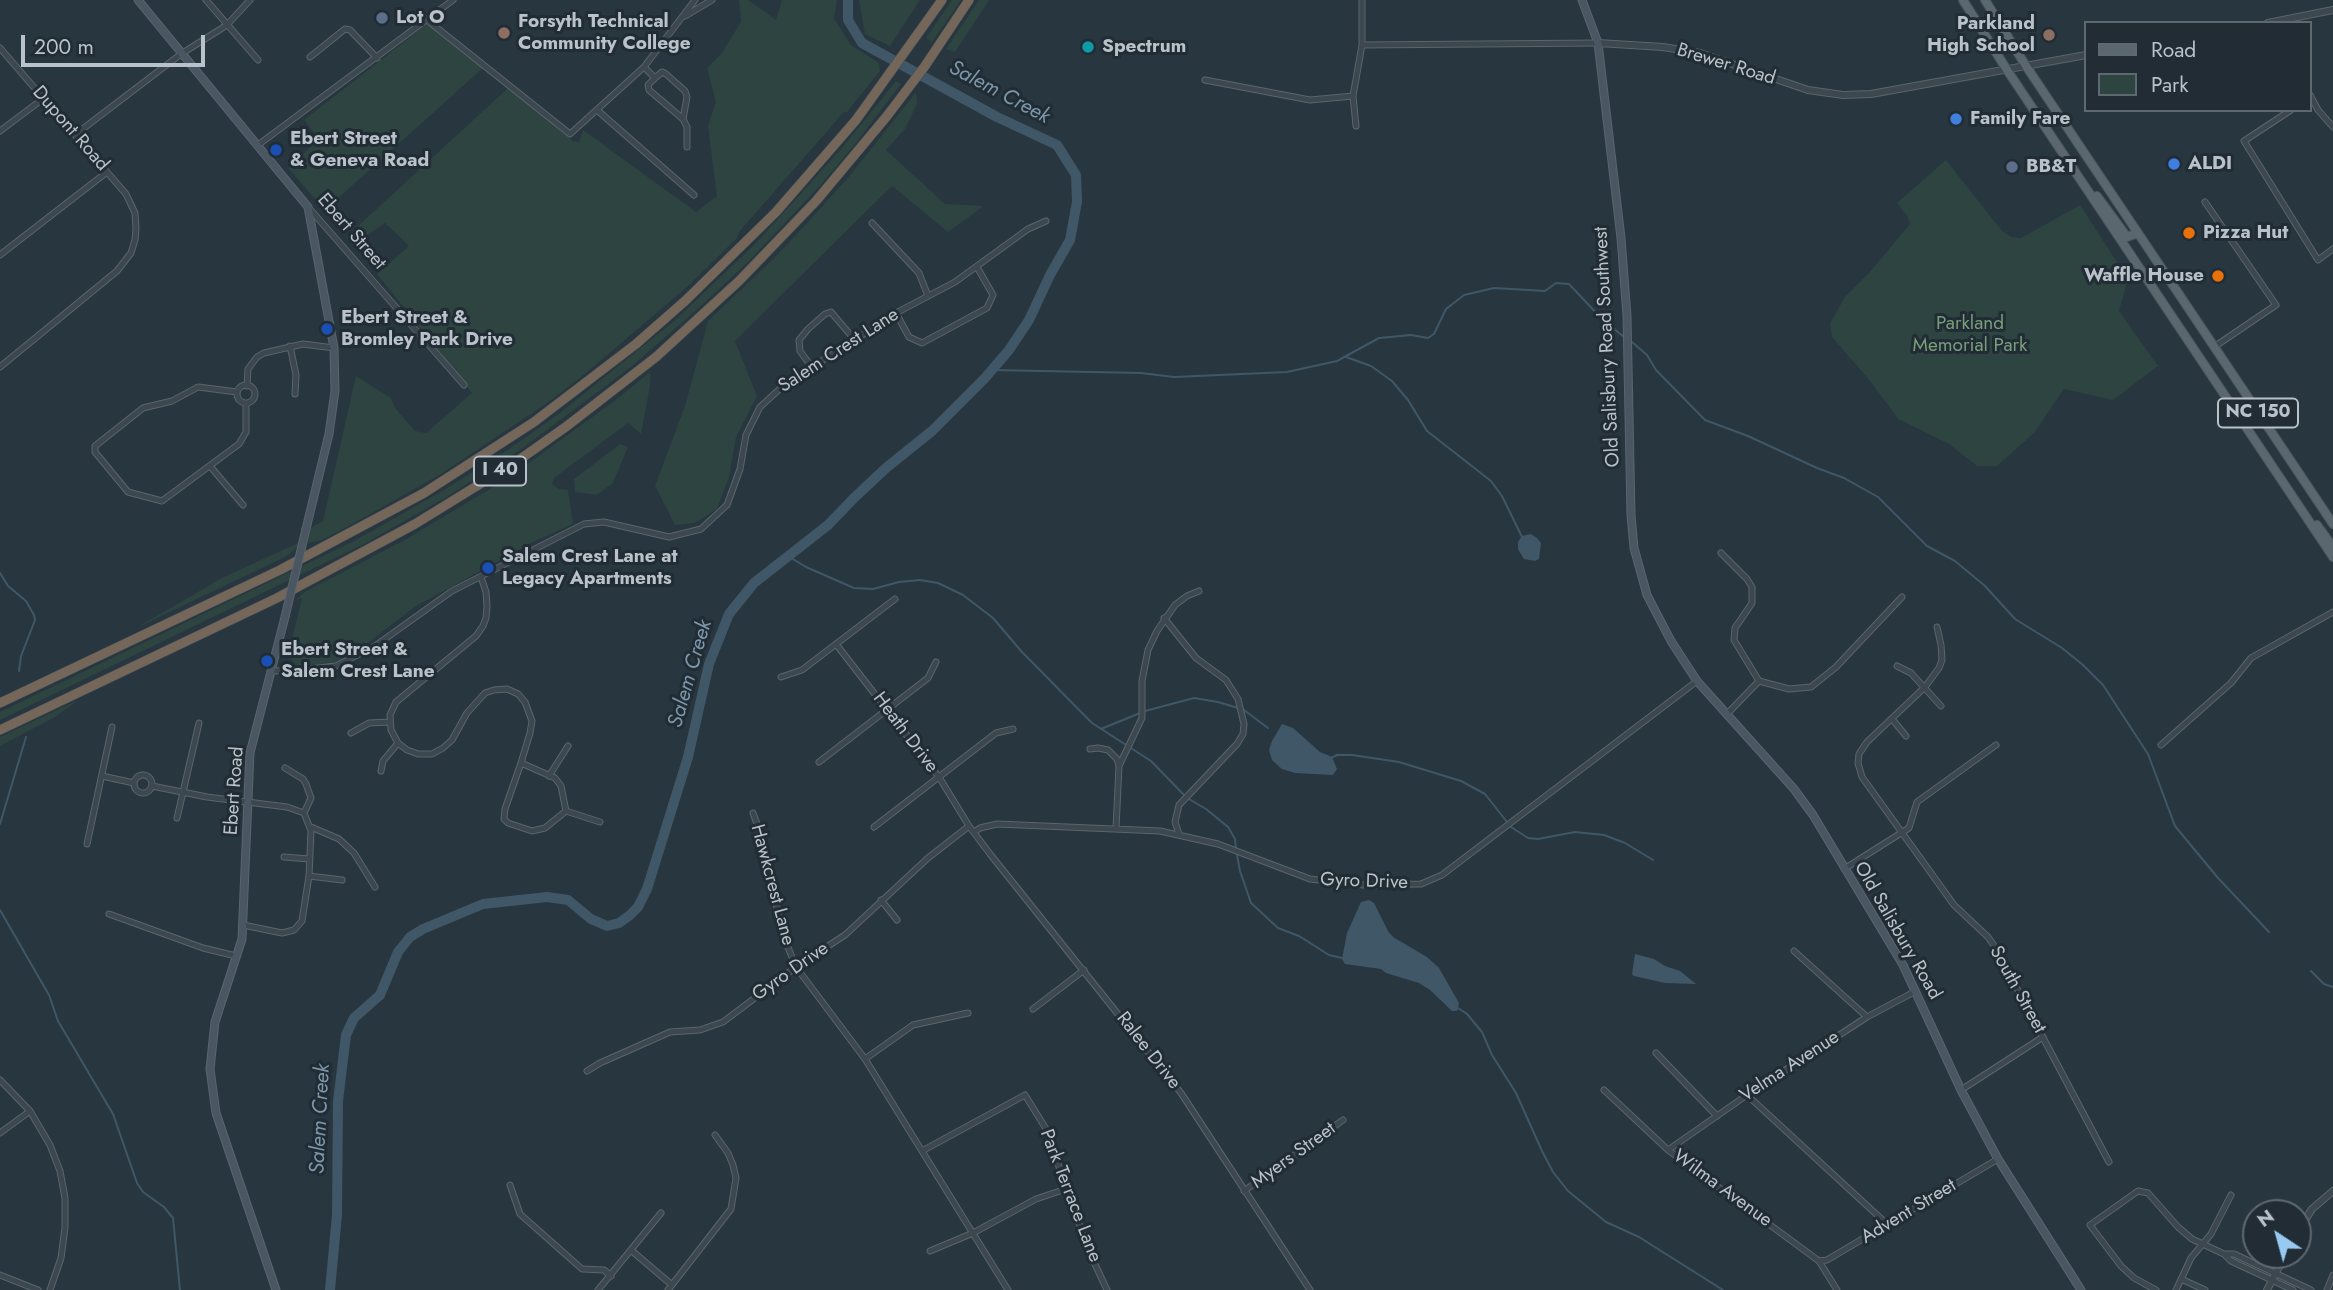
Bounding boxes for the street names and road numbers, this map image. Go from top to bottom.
street label: Brewer Road [1674,39,1778,91]
street label: Dupont Road [27,82,113,176]
street label: Ebert Street [312,189,390,275]
street label: Old Salisbury Road Southwest [1590,226,1626,468]
street label: Salem Crest Lane [775,304,903,398]
road number: NC 150 [2218,398,2298,428]
road number: I 40 [474,457,526,486]
street label: Heath Drive [867,688,943,778]
street label: Ebert Road [221,746,249,836]
street label: Hawkcrest Lane [745,822,799,948]
street label: Old Salisbury Road [1848,858,1946,1004]
street label: Gyro Drive [1320,869,1408,895]
street label: Gyro Drive [748,937,834,1007]
street label: South Street [1984,942,2050,1038]
street label: Ralee Drive [1111,1008,1185,1094]
street label: Velma Avenue [1736,1026,1844,1108]
street label: Myers Street [1247,1118,1341,1194]
street label: Park Terrace Lane [1034,1126,1106,1266]
street label: Wilma Avenue [1668,1145,1776,1233]
street label: Advent Street [1857,1175,1961,1249]

